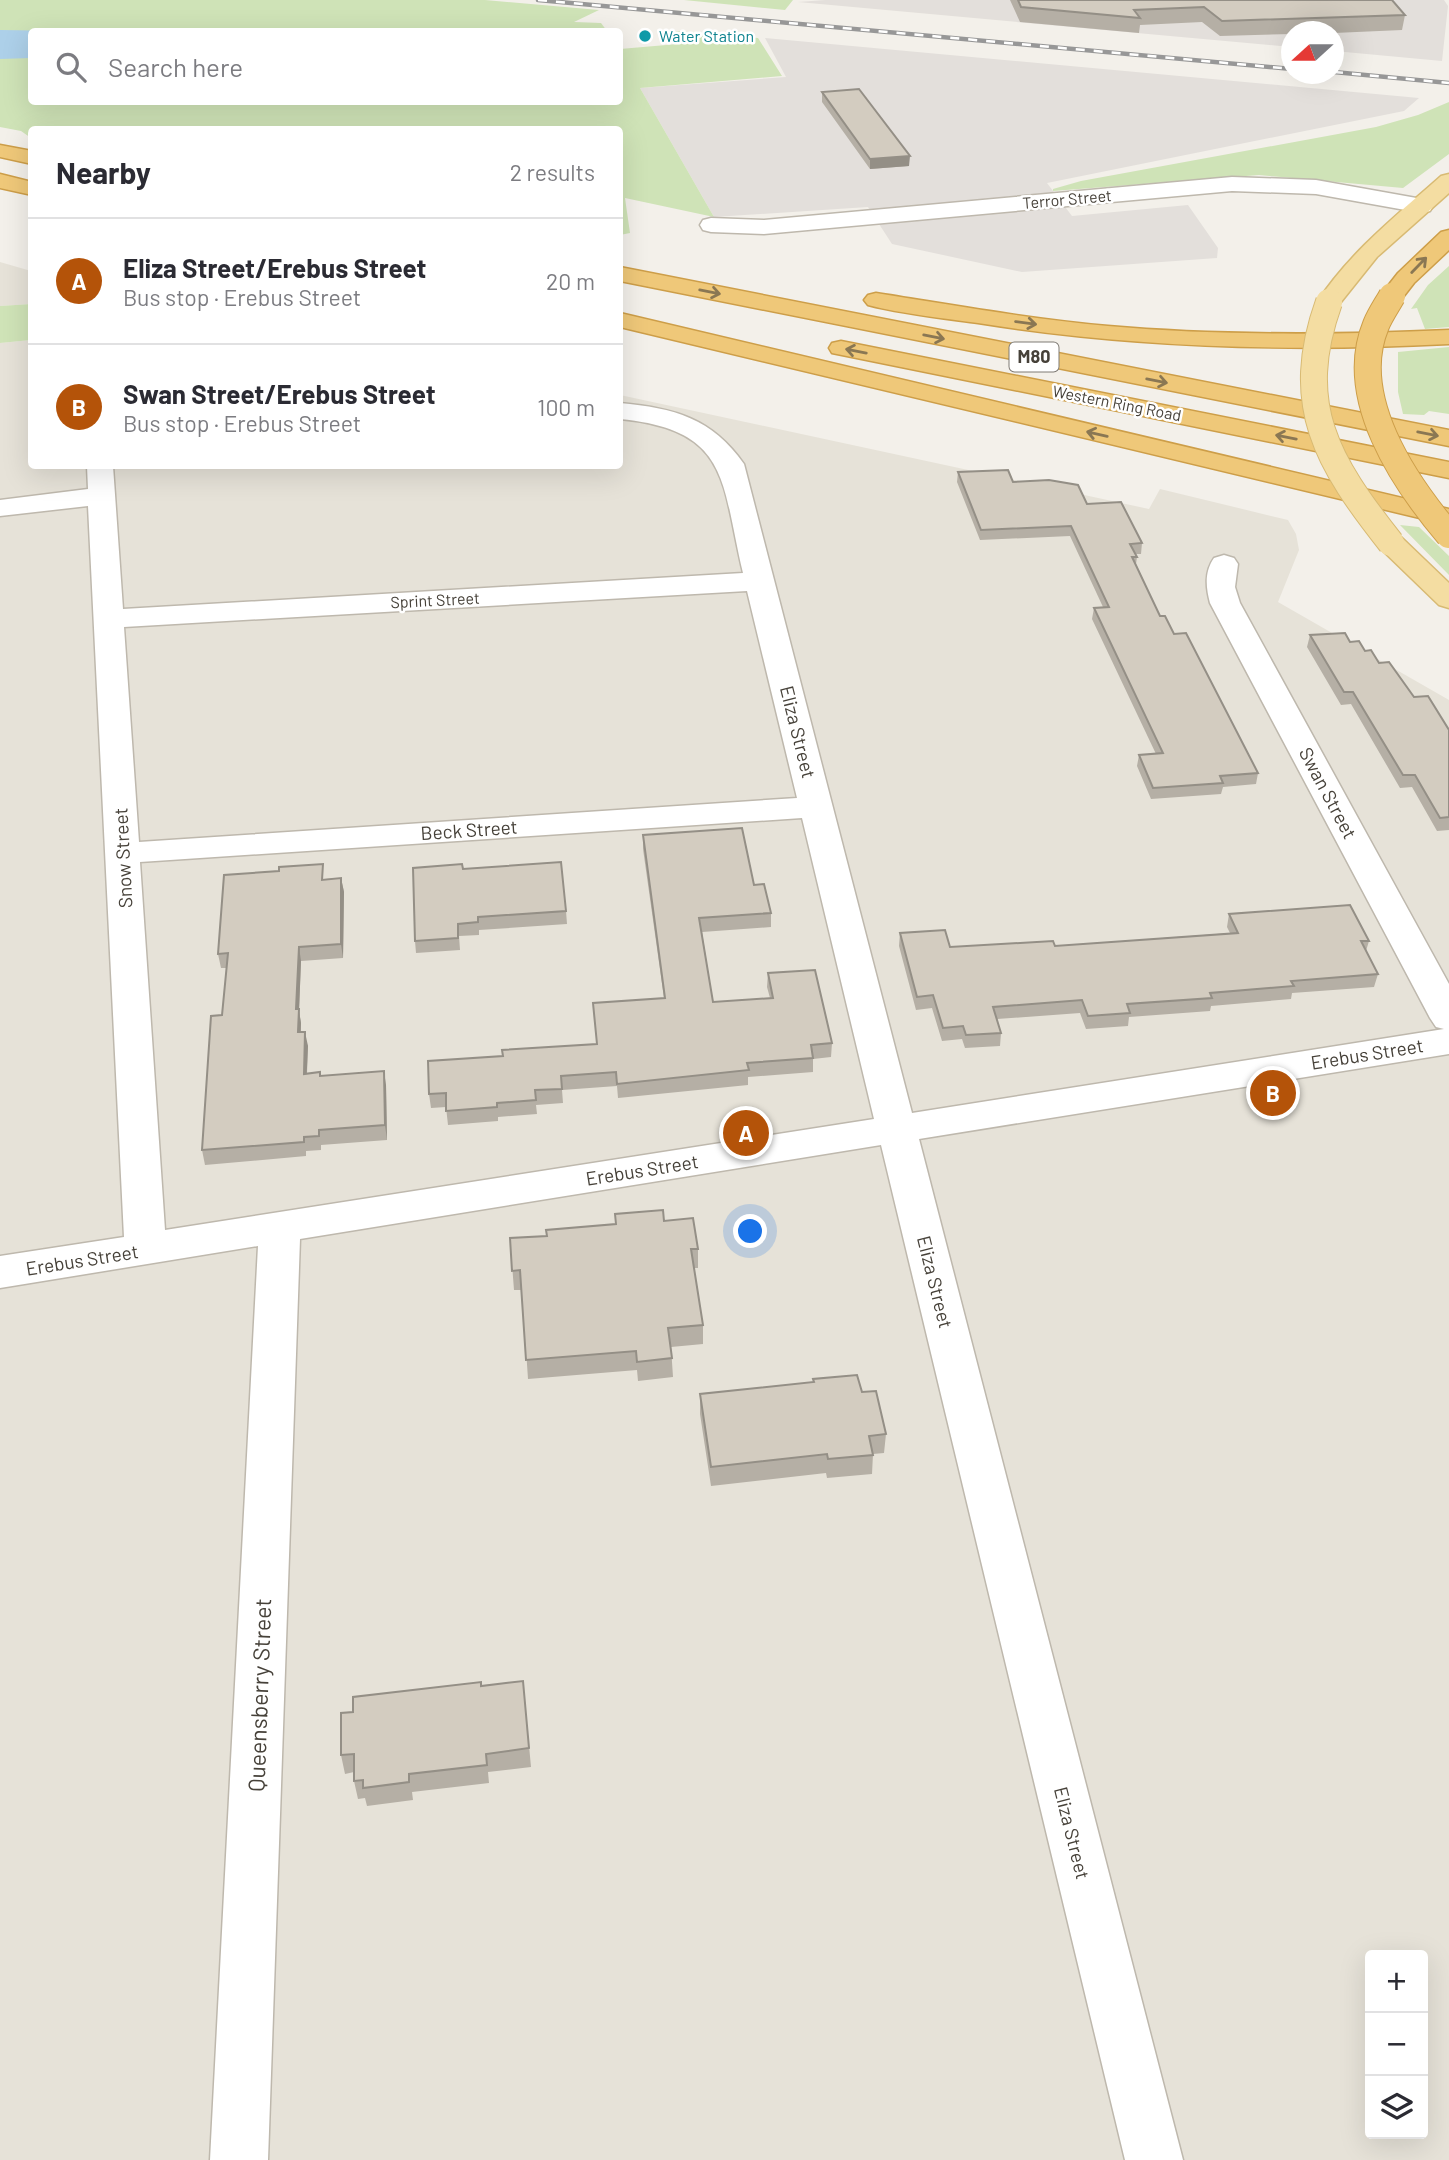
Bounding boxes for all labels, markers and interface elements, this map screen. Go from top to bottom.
north arrow [1281,21,1344,84]
place label: Water Station [659,26,754,45]
search box [28,28,623,105]
marker: Water Station [637,28,653,44]
icon: search [52,48,90,86]
text: Search here [108,51,243,82]
text: Nearby [56,154,151,190]
text: 2 results [510,158,595,186]
street label: Terror Street [1022,185,1112,212]
text: Eliza Street/Erebus Street [123,252,426,283]
one-way arrow [1410,256,1427,273]
text: A [71,267,87,295]
text: 20 m [546,267,595,295]
text: Bus stop · Erebus Street [123,283,361,311]
one-way arrow [698,286,721,299]
one-way arrow [1014,316,1037,329]
one-way arrow [922,330,945,344]
road number: M80 [1010,342,1058,372]
one-way arrow [845,344,868,357]
one-way arrow [1145,375,1168,388]
text: Swan Street/Erebus Street [123,378,436,409]
street label: Western Ring Road [1051,381,1183,424]
text: B [72,393,86,421]
text: 100 m [537,393,595,421]
text: Bus stop · Erebus Street [123,409,361,437]
one-way arrow [1086,426,1109,440]
one-way arrow [1416,428,1439,442]
one-way arrow [1275,430,1298,443]
street label: Sprint Street [390,588,480,611]
street label: Eliza Street [776,683,821,781]
street label: Swan Street [1295,743,1362,842]
street label: Snow Street [108,807,137,909]
street label: Beck Street [420,815,518,844]
street label: Erebus Street [1309,1033,1425,1074]
pin: B [1250,1067,1296,1119]
pin: A [723,1107,769,1159]
street label: Erebus Street [584,1149,700,1190]
your location [733,1214,767,1248]
street label: Eliza Street [913,1233,958,1331]
street label: Erebus Street [24,1239,140,1280]
street label: Queensberry Street [242,1598,276,1792]
street label: Eliza Street [1050,1784,1095,1882]
map controls [1365,1950,1428,2139]
button: + [1365,1950,1428,2013]
button: − [1365,2013,1428,2076]
button: layers [1365,2076,1428,2139]

